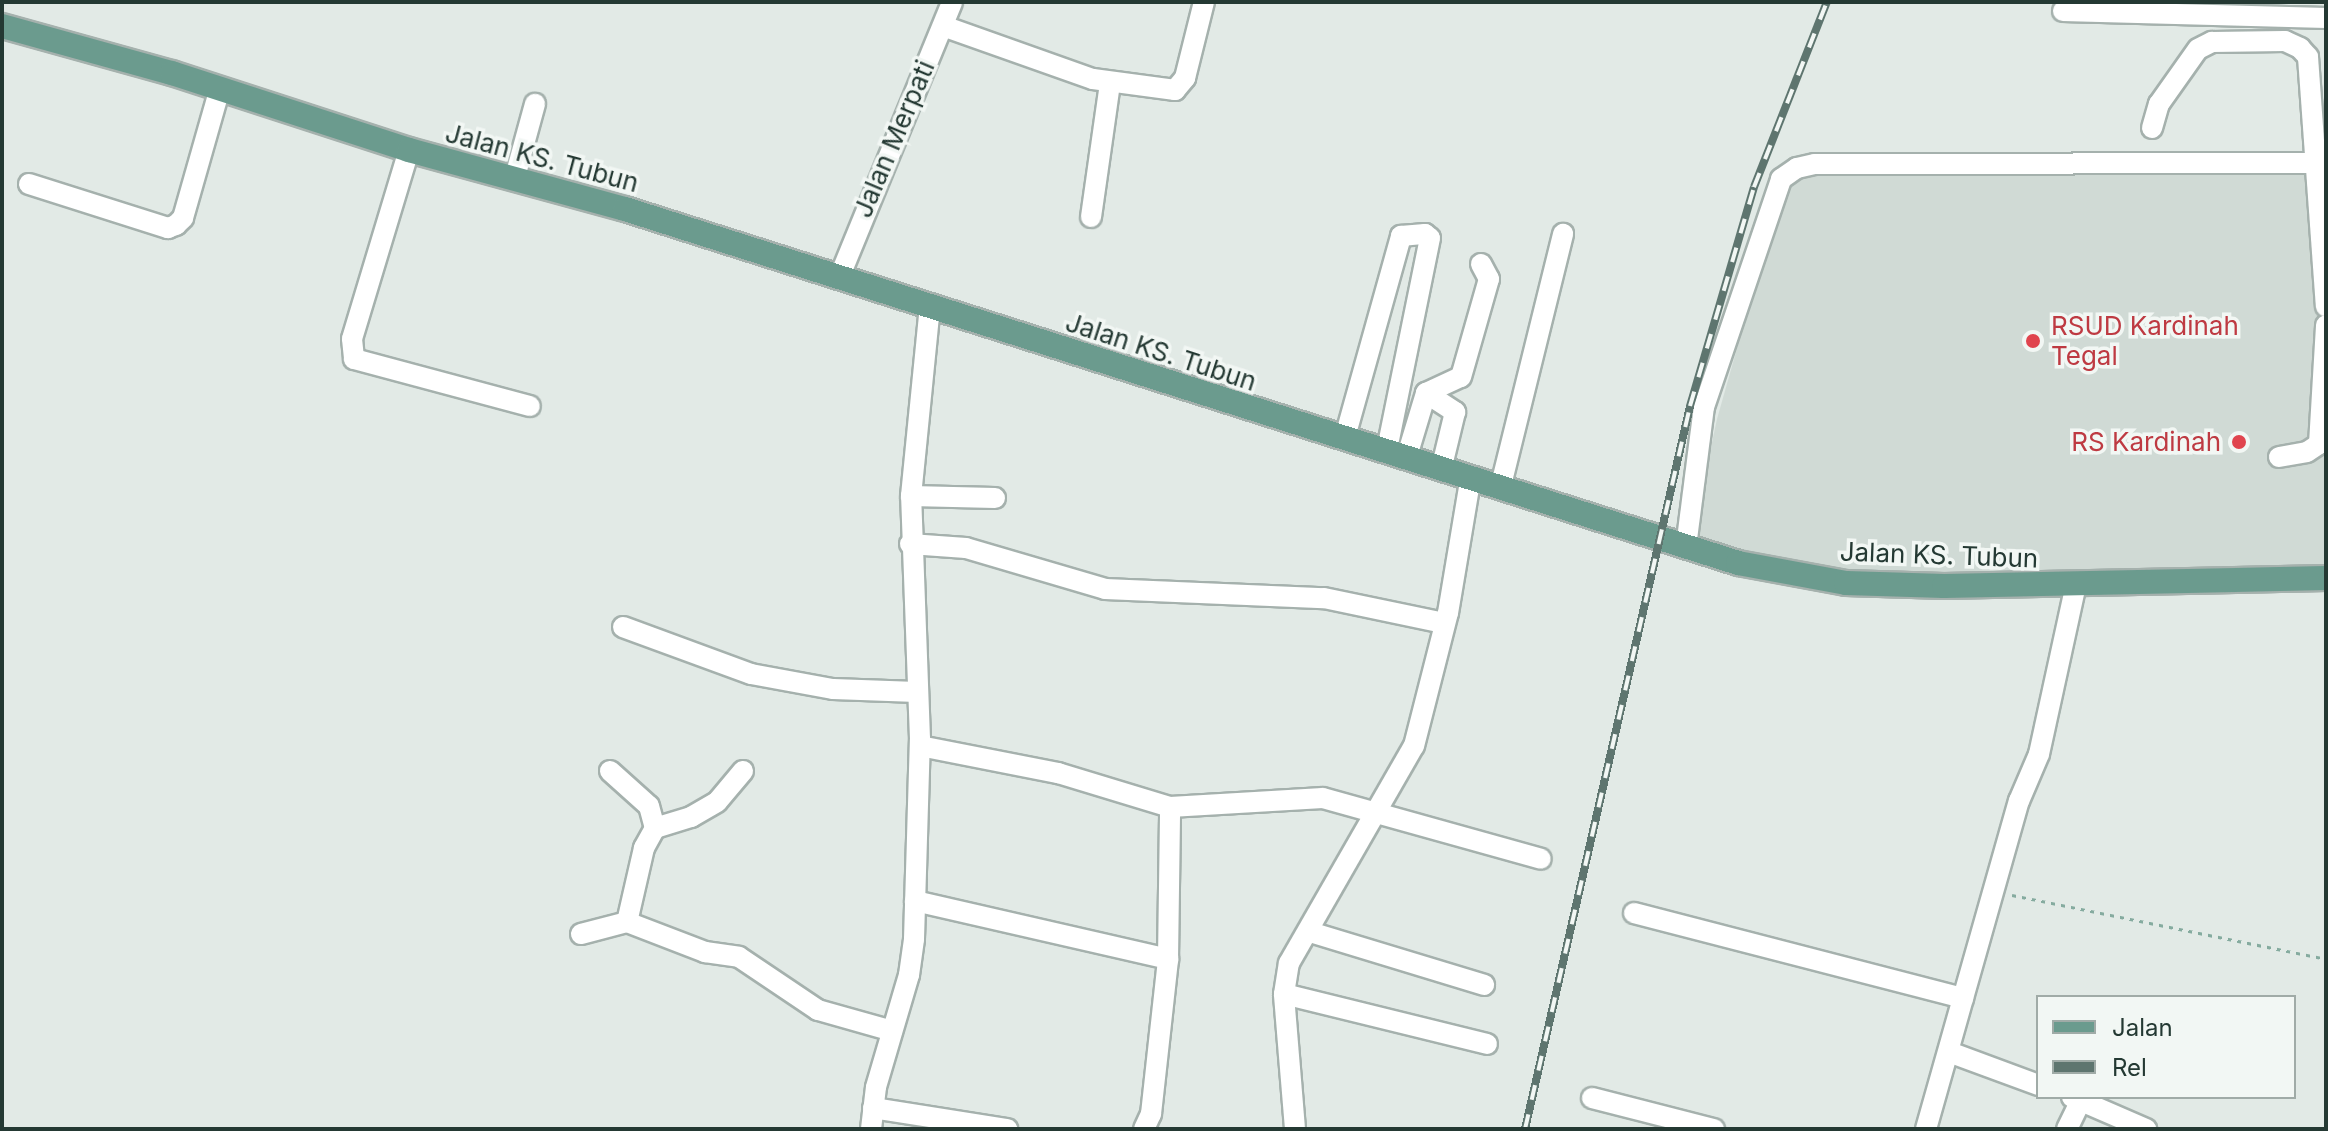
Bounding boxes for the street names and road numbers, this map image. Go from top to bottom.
street label: Jalan Merpati [847,56,941,222]
street label: Jalan KS. Tubun [442,117,642,199]
street label: Jalan KS. Tubun [1062,306,1260,398]
street label: Jalan KS. Tubun [1839,536,2039,574]

